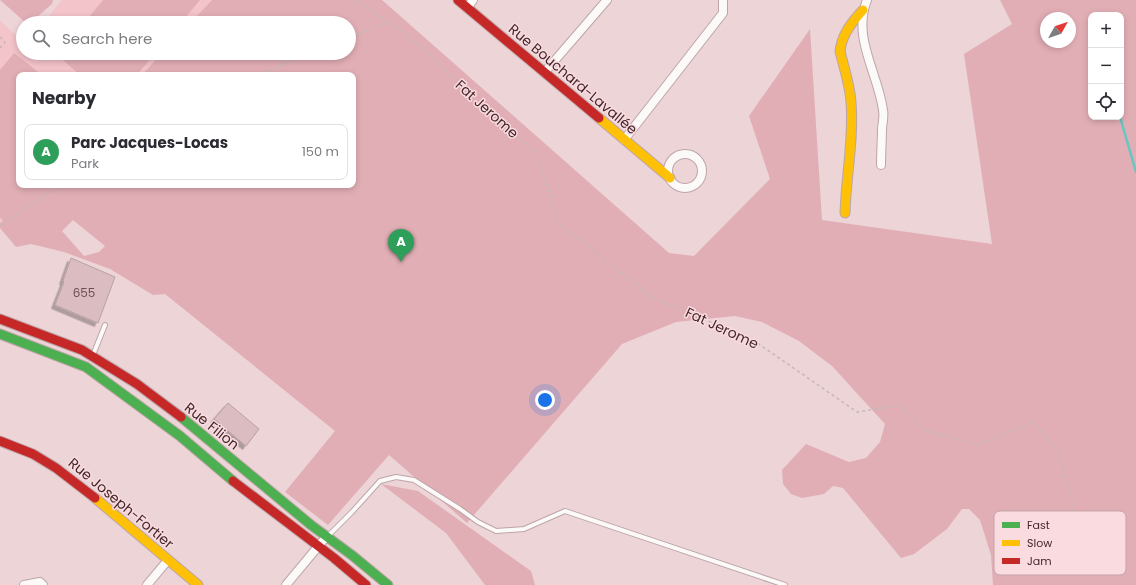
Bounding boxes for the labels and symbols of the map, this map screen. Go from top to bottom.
north arrow [1040,12,1076,48]
street label: Rue Bouchard-Lavallée [504,19,642,139]
street label: Fat Jerome [451,75,523,143]
pin: A [388,229,414,262]
house number: 655 [73,284,95,301]
street label: Fat Jerome [682,302,762,354]
your location [535,390,555,410]
street label: Rue Filion [180,398,244,454]
street label: Rue Joseph-Fortier [64,453,178,553]
legend [994,511,1126,575]
text: Fast [1027,517,1050,533]
text: Slow [1027,535,1052,551]
text: Jam [1027,553,1052,569]

